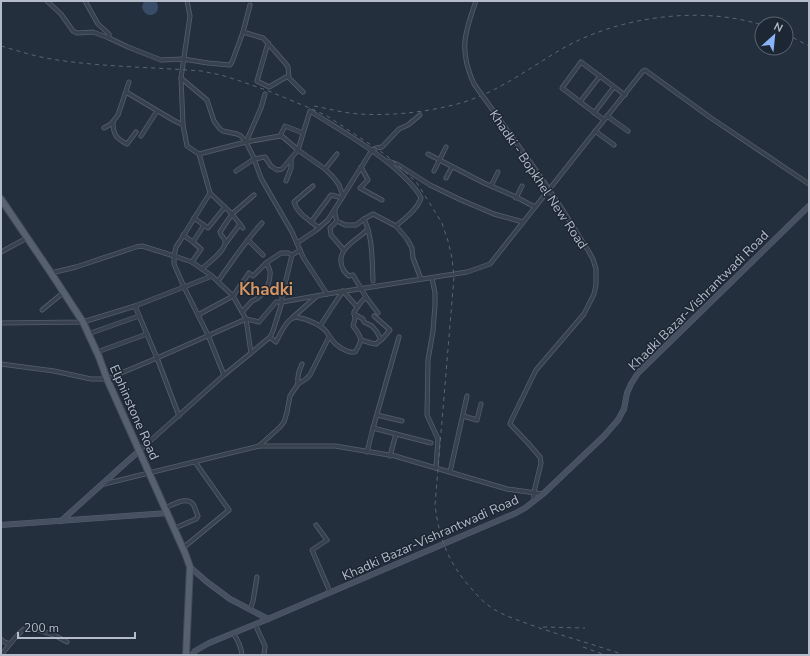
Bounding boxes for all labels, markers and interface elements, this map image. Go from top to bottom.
north arrow [754,16,794,56]
text: N [771,19,785,36]
street label: Khadki - Bopkhel New Road [485,106,592,253]
street label: Khadki Bazar-Vishrantwadi Road [625,227,773,375]
district label: Khadki [239,278,293,301]
street label: Elphinstone Road [105,362,163,463]
street label: Khadki Bazar-Vishrantwadi Road [339,491,522,585]
scale bar [18,614,135,640]
text: 200 m [24,620,59,636]

